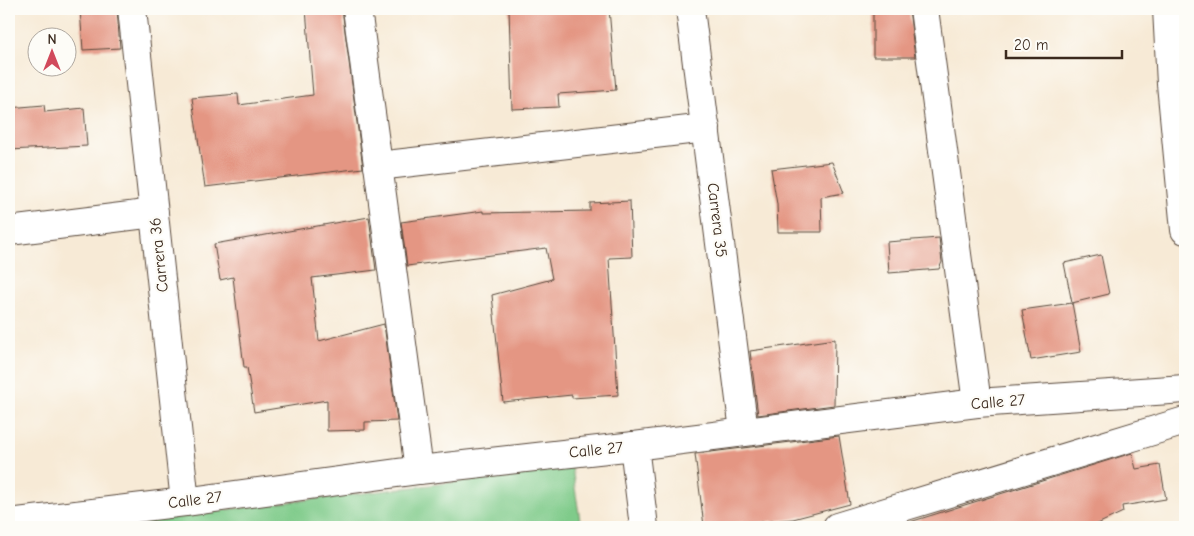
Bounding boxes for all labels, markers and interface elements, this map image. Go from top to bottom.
north arrow [28,28,78,78]
scale bar [1006,28,1123,60]
text: N [47,31,57,48]
text: 20 m [1014,36,1048,54]
street label: Carrera 35 [704,182,730,258]
street label: Carrera 36 [146,217,172,293]
street label: Calle 27 [970,391,1026,413]
street label: Calle 27 [568,438,624,462]
street label: Calle 27 [167,488,223,512]

